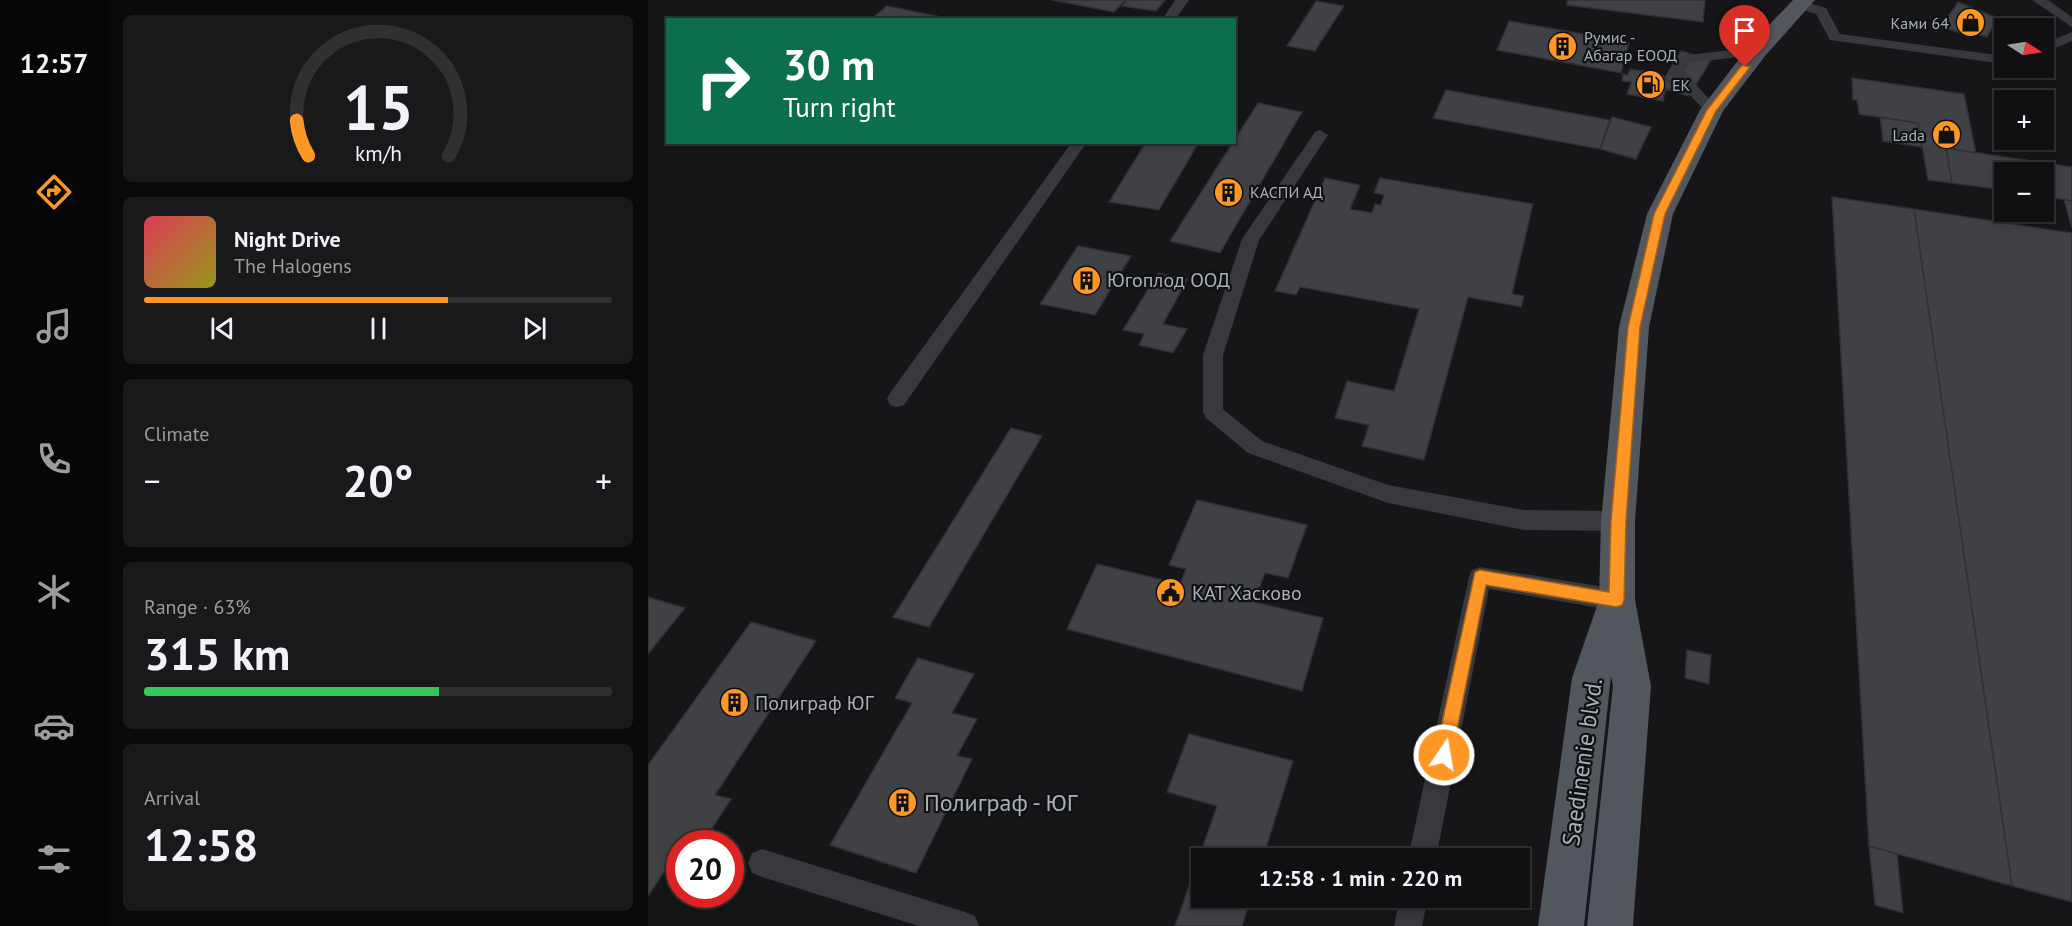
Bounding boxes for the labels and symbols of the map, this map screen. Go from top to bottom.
pin [1719,5,1770,67]
shop icon: Ками 64 [1954,7,1986,39]
place label: Ками 64 [1891,13,1949,33]
north arrow [1994,18,2054,78]
place label: Румис - Абагар ЕООД [1584,27,1678,65]
building icon: Румис - Абагар ЕООД [1547,30,1579,62]
fuel station icon: ЕК [1635,69,1667,101]
place label: ЕК [1672,75,1691,95]
shop icon: Lada [1930,119,1962,151]
place label: Lada [1893,125,1925,145]
building icon: КАСПИ АД [1213,176,1245,208]
place label: КАСПИ АД [1250,182,1323,202]
building icon: Югоплод ООД [1070,264,1102,296]
place label: Югоплод ООД [1107,267,1230,293]
public building icon: КАТ Хасково [1155,577,1187,609]
place label: КАТ Хасково [1192,580,1302,606]
street label: Saedinenie blvd. [1555,676,1609,848]
building icon: Полиграф ЮГ [718,687,750,719]
place label: Полиграф ЮГ [755,690,875,716]
position arrow [1412,723,1476,787]
building icon: Полиграф - ЮГ [887,786,919,818]
place label: Полиграф - ЮГ [924,787,1079,818]
speed limit sign: 20 [666,830,744,908]

